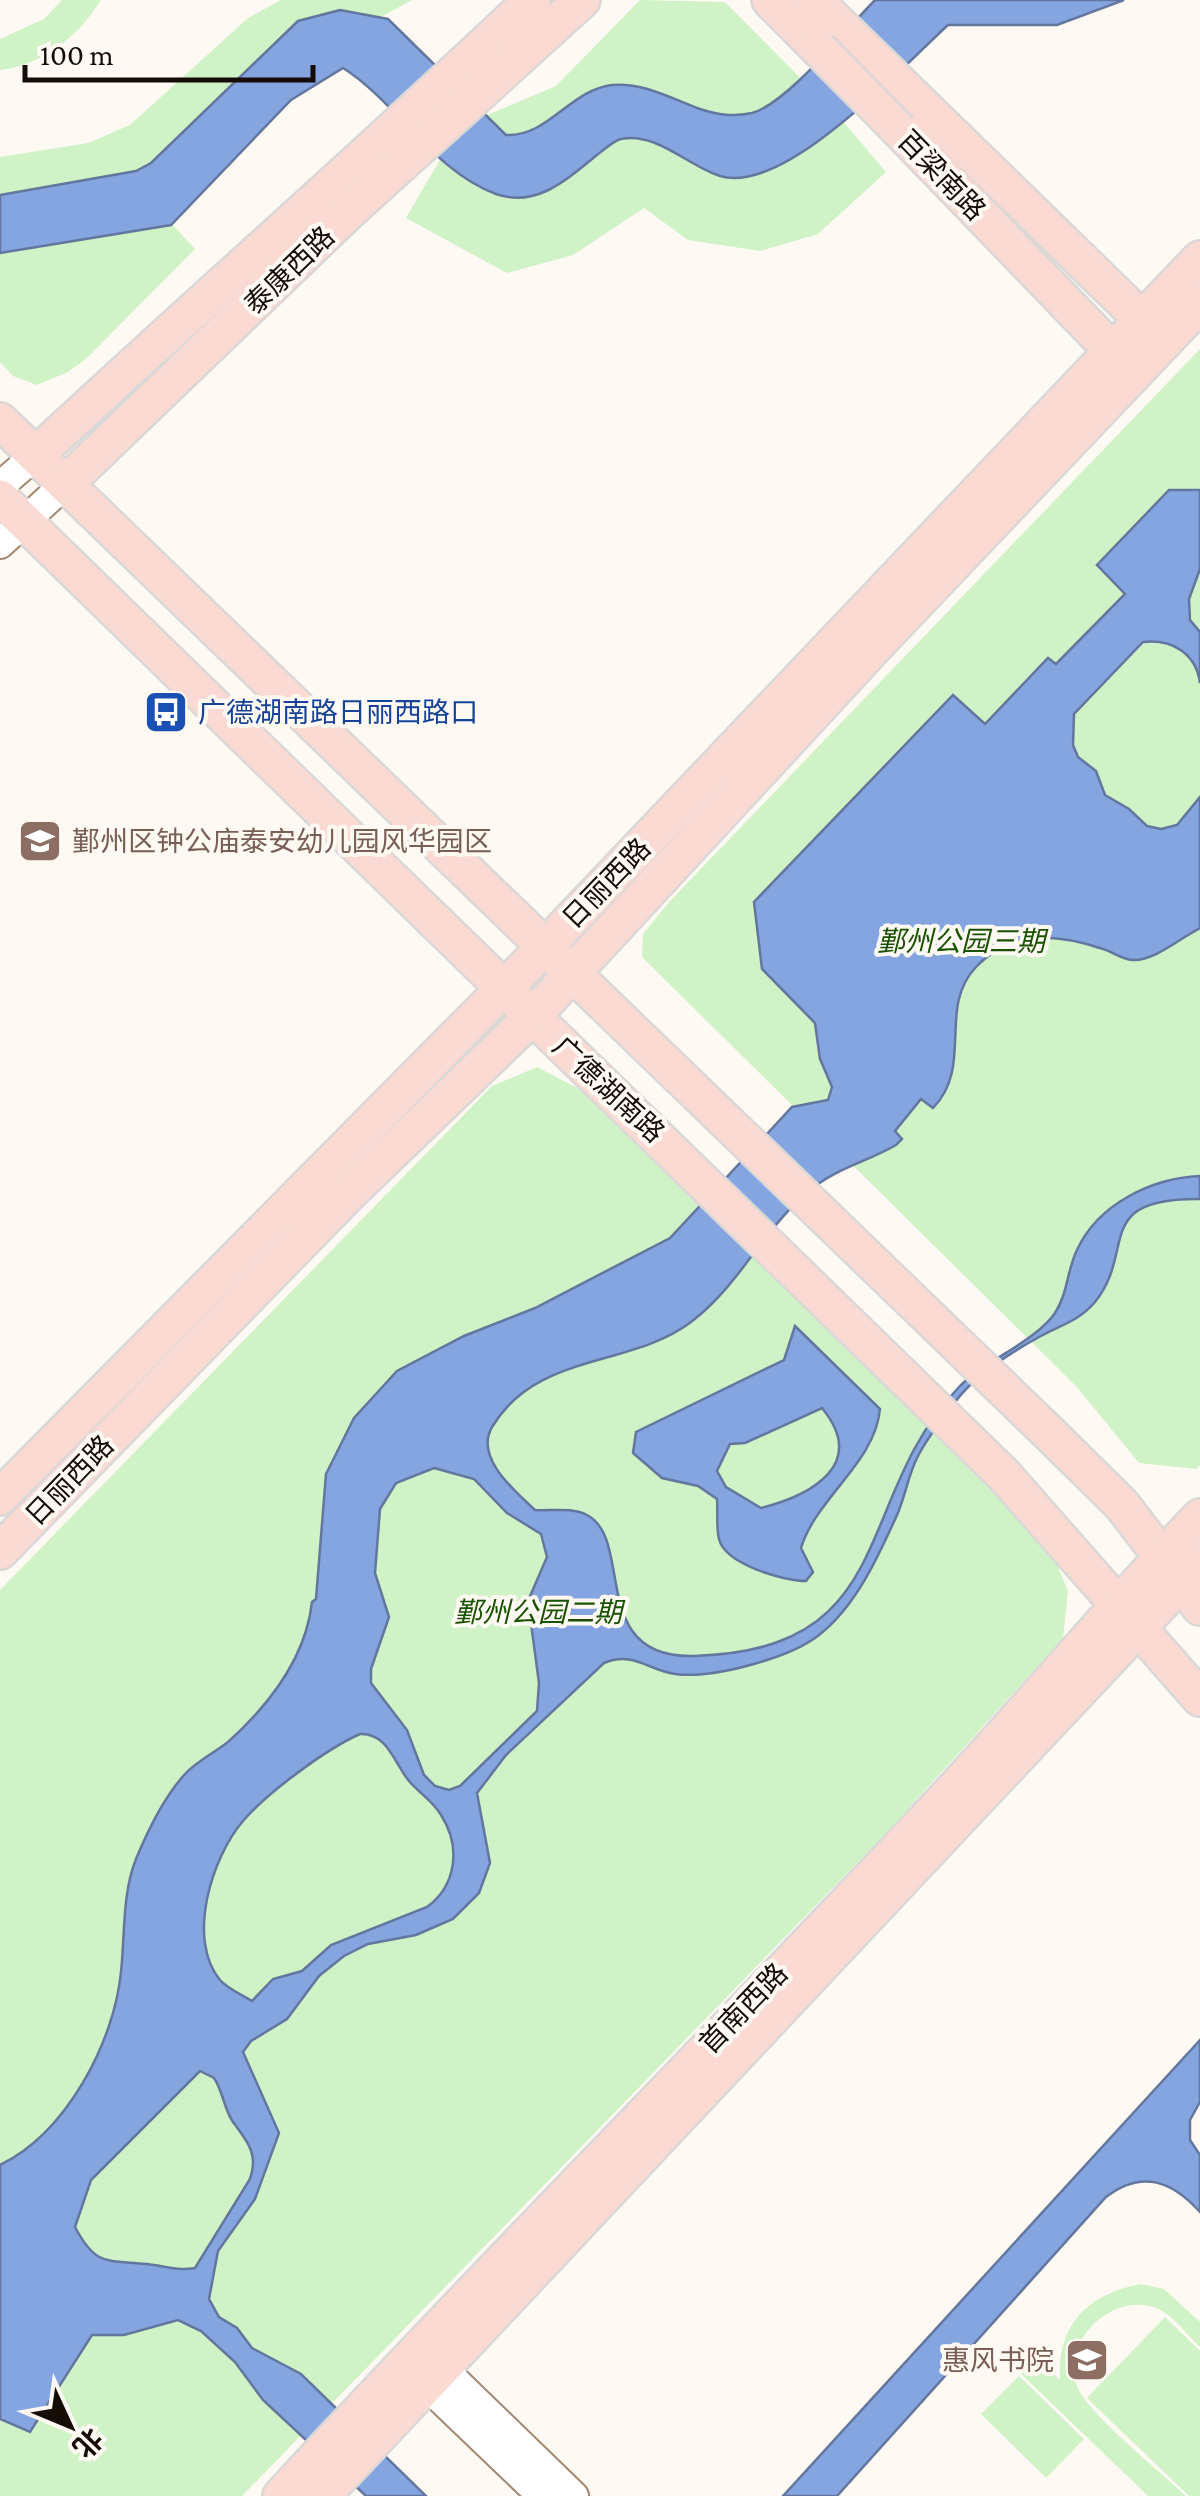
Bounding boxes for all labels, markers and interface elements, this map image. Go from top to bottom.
scale bar [25,20,312,82]
text: 100 m [40,38,114,71]
street label: 百梁南路 [892,124,992,226]
street label: 泰康西路 [238,220,340,320]
bus stop icon: 广德湖南路日丽西路口 [143,689,189,735]
place label: 广德湖南路日丽西路口 [198,697,478,728]
school or university icon: 鄞州区钟公庙泰安幼儿园风华园区 [17,818,63,864]
place label: 鄞州区钟公庙泰安幼儿园风华园区 [72,826,492,857]
street label: 日丽西路 [556,832,656,934]
park label: 鄞州公园三期 [877,926,1049,957]
street label: 广德湖南路 [547,1030,670,1148]
street label: 日丽西路 [19,1429,119,1531]
park label: 鄞州公园二期 [454,1597,626,1628]
street label: 首南西路 [693,1957,793,2059]
school or university icon: 惠风书院 [1064,2337,1110,2383]
place label: 惠风书院 [942,2345,1054,2376]
north arrow [20,2376,120,2476]
text: 北 [67,2422,109,2464]

